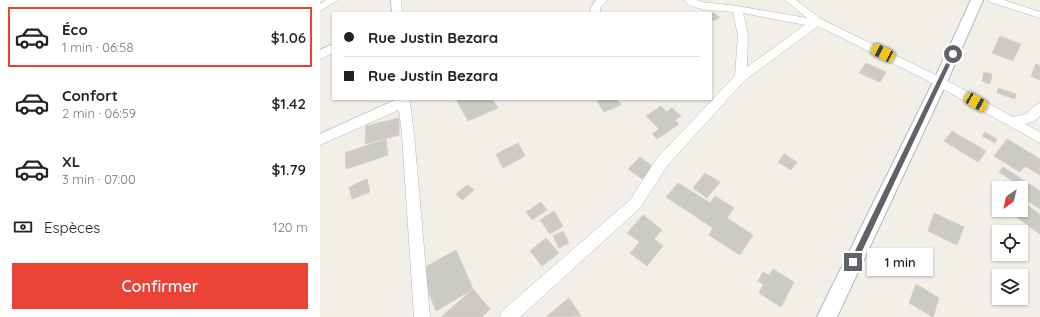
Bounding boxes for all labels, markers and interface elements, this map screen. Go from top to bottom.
icon: car [14,19,50,55]
text: Éco [62,20,88,39]
text: $1.06 [271,28,306,47]
text: Rue Justin Bezara [368,28,498,47]
text: 1 min · 06:58 [62,39,133,55]
car [870,42,896,64]
route start [944,45,962,63]
text: Rue Justin Bezara [368,66,498,85]
icon: car [14,85,50,121]
text: Confort [62,86,118,105]
car [963,91,989,113]
text: $1.42 [272,94,306,113]
text: 2 min · 06:59 [62,105,136,121]
icon: car [14,151,50,187]
text: XL [62,152,80,171]
text: $1.79 [272,160,306,179]
text: 3 min · 07:00 [62,171,136,187]
north arrow [992,181,1028,217]
map controls [992,181,1028,305]
icon: cash [12,216,34,238]
text: Espèces [44,218,100,237]
text: 120 m [273,219,308,235]
button: locate [992,225,1028,261]
callout: 1 min [867,248,933,276]
route end [844,253,862,271]
text: 1 min [884,254,916,270]
button: Confirmer [12,263,308,309]
button: layers [992,269,1028,305]

